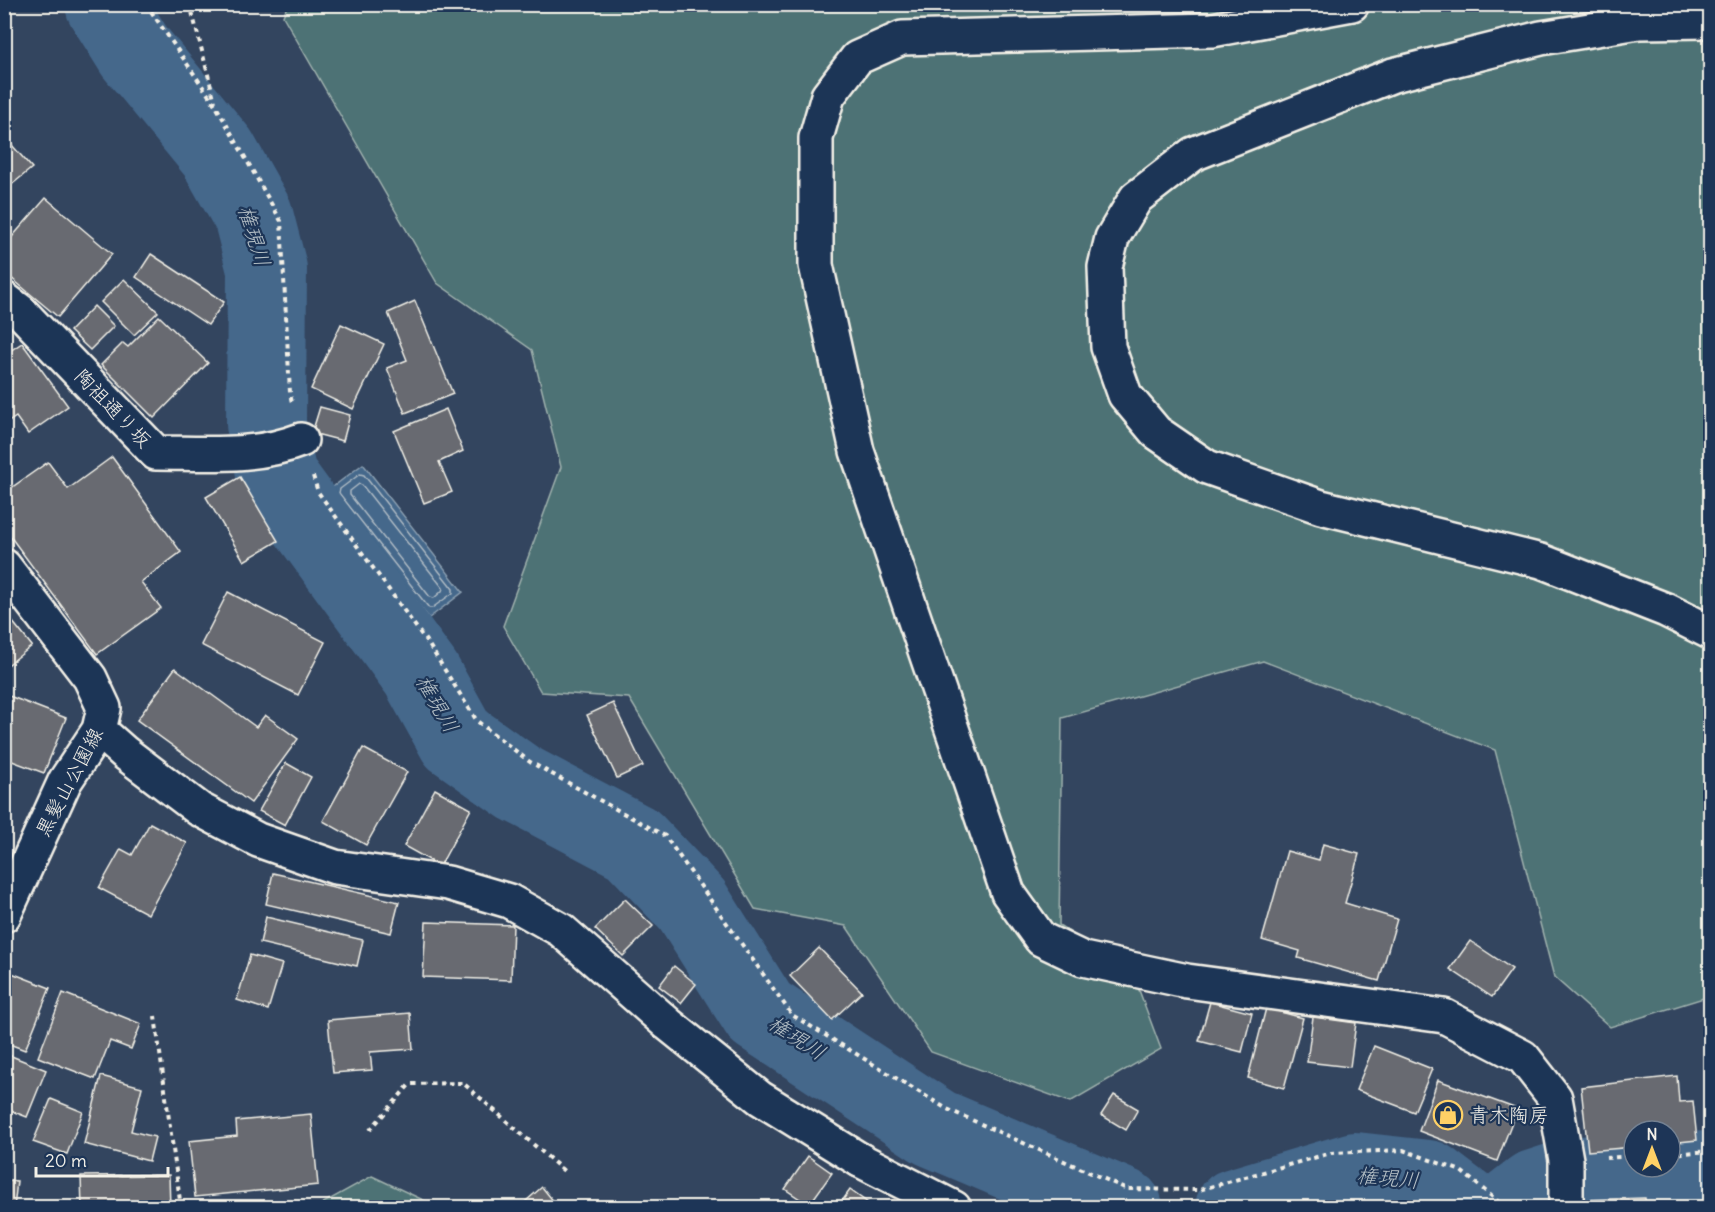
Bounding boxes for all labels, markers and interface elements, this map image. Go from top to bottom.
water label: 権現川 [232,202,277,270]
street label: 陶祖通り坂 [70,363,157,452]
water label: 権現川 [410,670,465,738]
street label: 黒髪山公園線 [29,723,108,841]
water label: 権現川 [764,1009,831,1066]
shop icon: 青木陶房 [1432,1099,1464,1131]
place label: 青木陶房 [1469,1102,1549,1127]
north arrow [1622,1119,1682,1179]
text: N [1646,1124,1658,1144]
scale bar [36,1140,168,1178]
text: 20 m [45,1149,87,1172]
water label: 権現川 [1355,1161,1421,1194]

